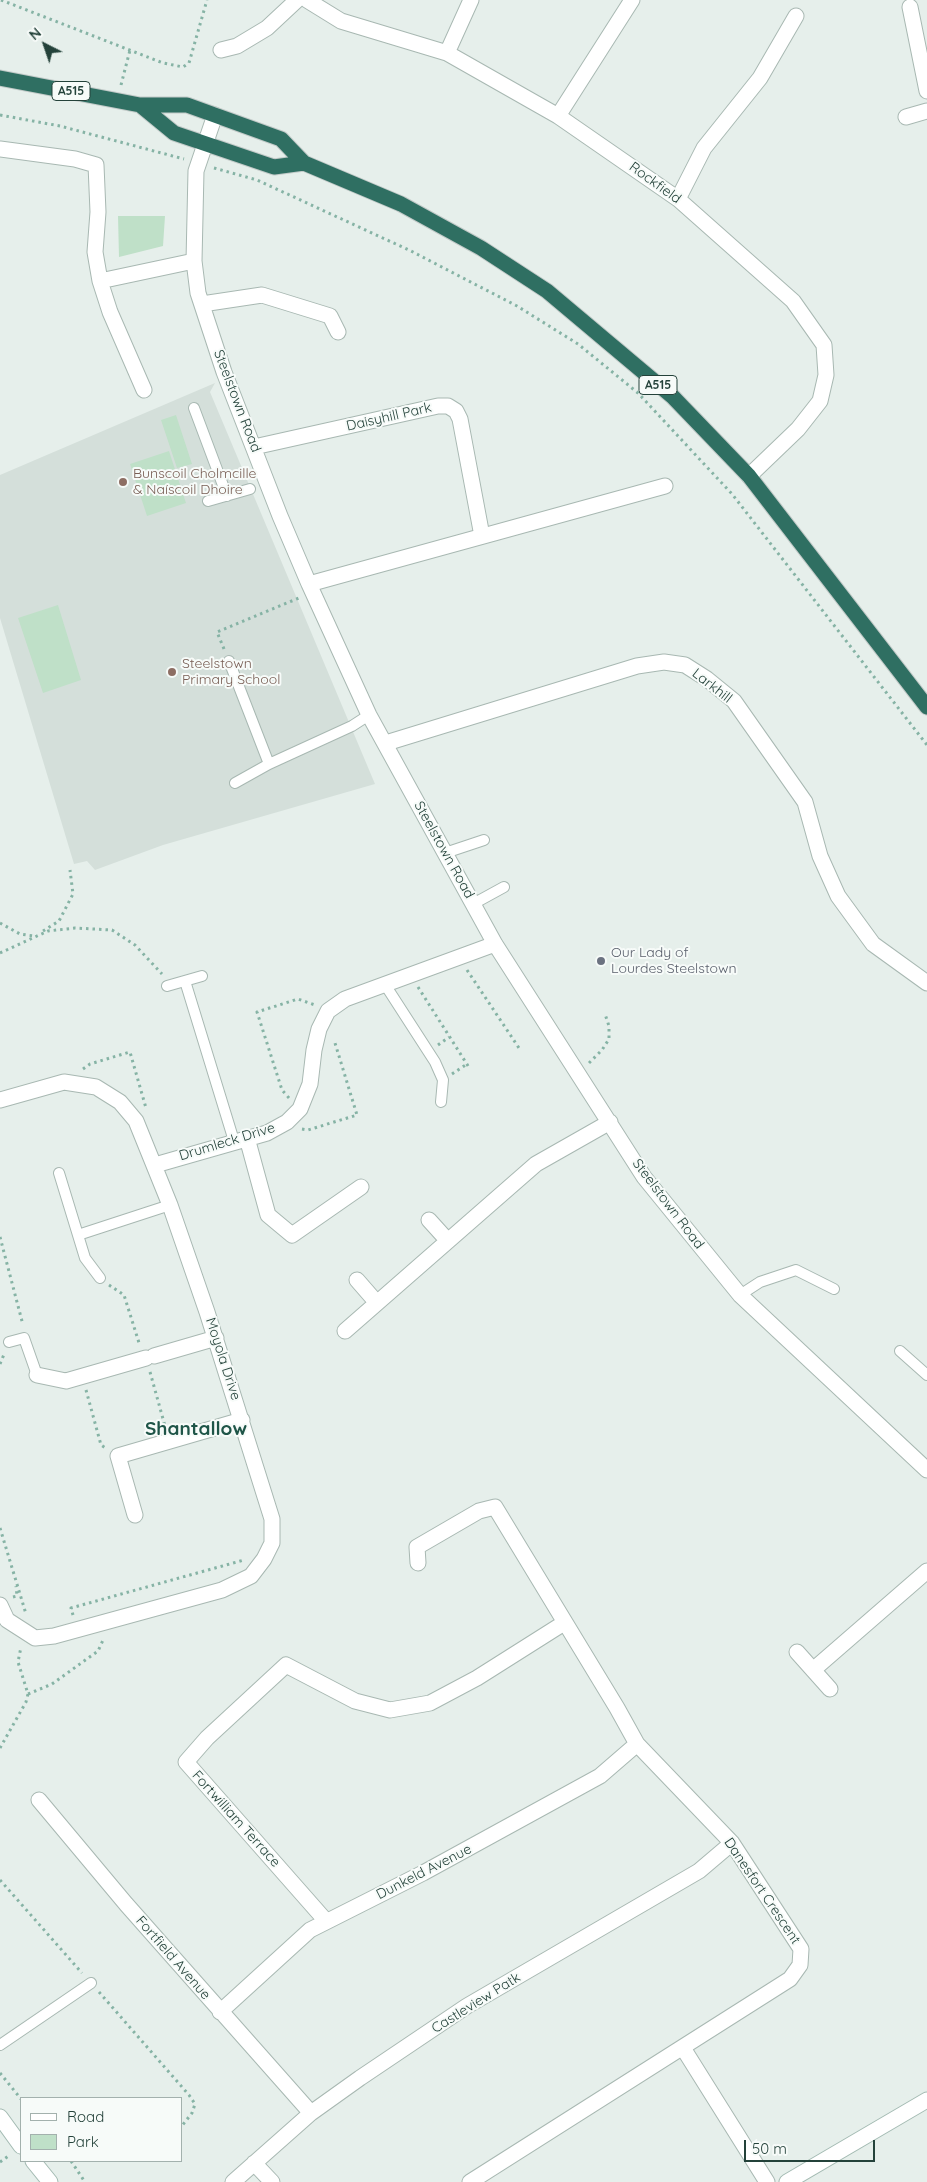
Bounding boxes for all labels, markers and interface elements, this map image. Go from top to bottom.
north arrow [20,20,70,70]
text: N [25,24,45,44]
road number: A515 [52,82,90,100]
street label: Rockfield [626,159,684,207]
street label: Steelstown Road [210,347,264,455]
road number: A515 [639,376,677,394]
street label: Daisyhill Park [345,399,433,435]
place label: Bunscoil Cholmcille & Naíscoil Dhoire [133,466,256,498]
marker: Bunscoil Cholmcille & Naíscoil Dhoire [117,476,129,488]
place label: Steelstown Primary School [182,656,280,689]
street label: Larkhill [689,665,735,707]
marker: Steelstown Primary School [166,666,178,678]
street label: Steelstown Road [410,798,478,902]
place label: Our Lady of Lourdes Steelstown [611,945,737,978]
marker: Our Lady of Lourdes Steelstown [595,955,607,967]
street label: Drumleck Drive [177,1119,277,1165]
street label: Steelstown Road [629,1156,707,1252]
street label: Moyola Drive [202,1316,244,1402]
district label: Shantallow [145,1418,247,1440]
street label: Fortwilliam Terrace [188,1767,284,1871]
street label: Danesfort Crescent [720,1835,804,1947]
street label: Dunkeld Avenue [374,1841,474,1903]
street label: Fortfield Avenue [132,1913,214,2003]
street label: Castleview Patk [429,1969,523,2037]
legend [20,2097,182,2162]
text: Road [67,2107,104,2126]
scale bar [747,2130,878,2162]
text: Park [67,2132,99,2151]
text: 50 m [752,2139,787,2158]

